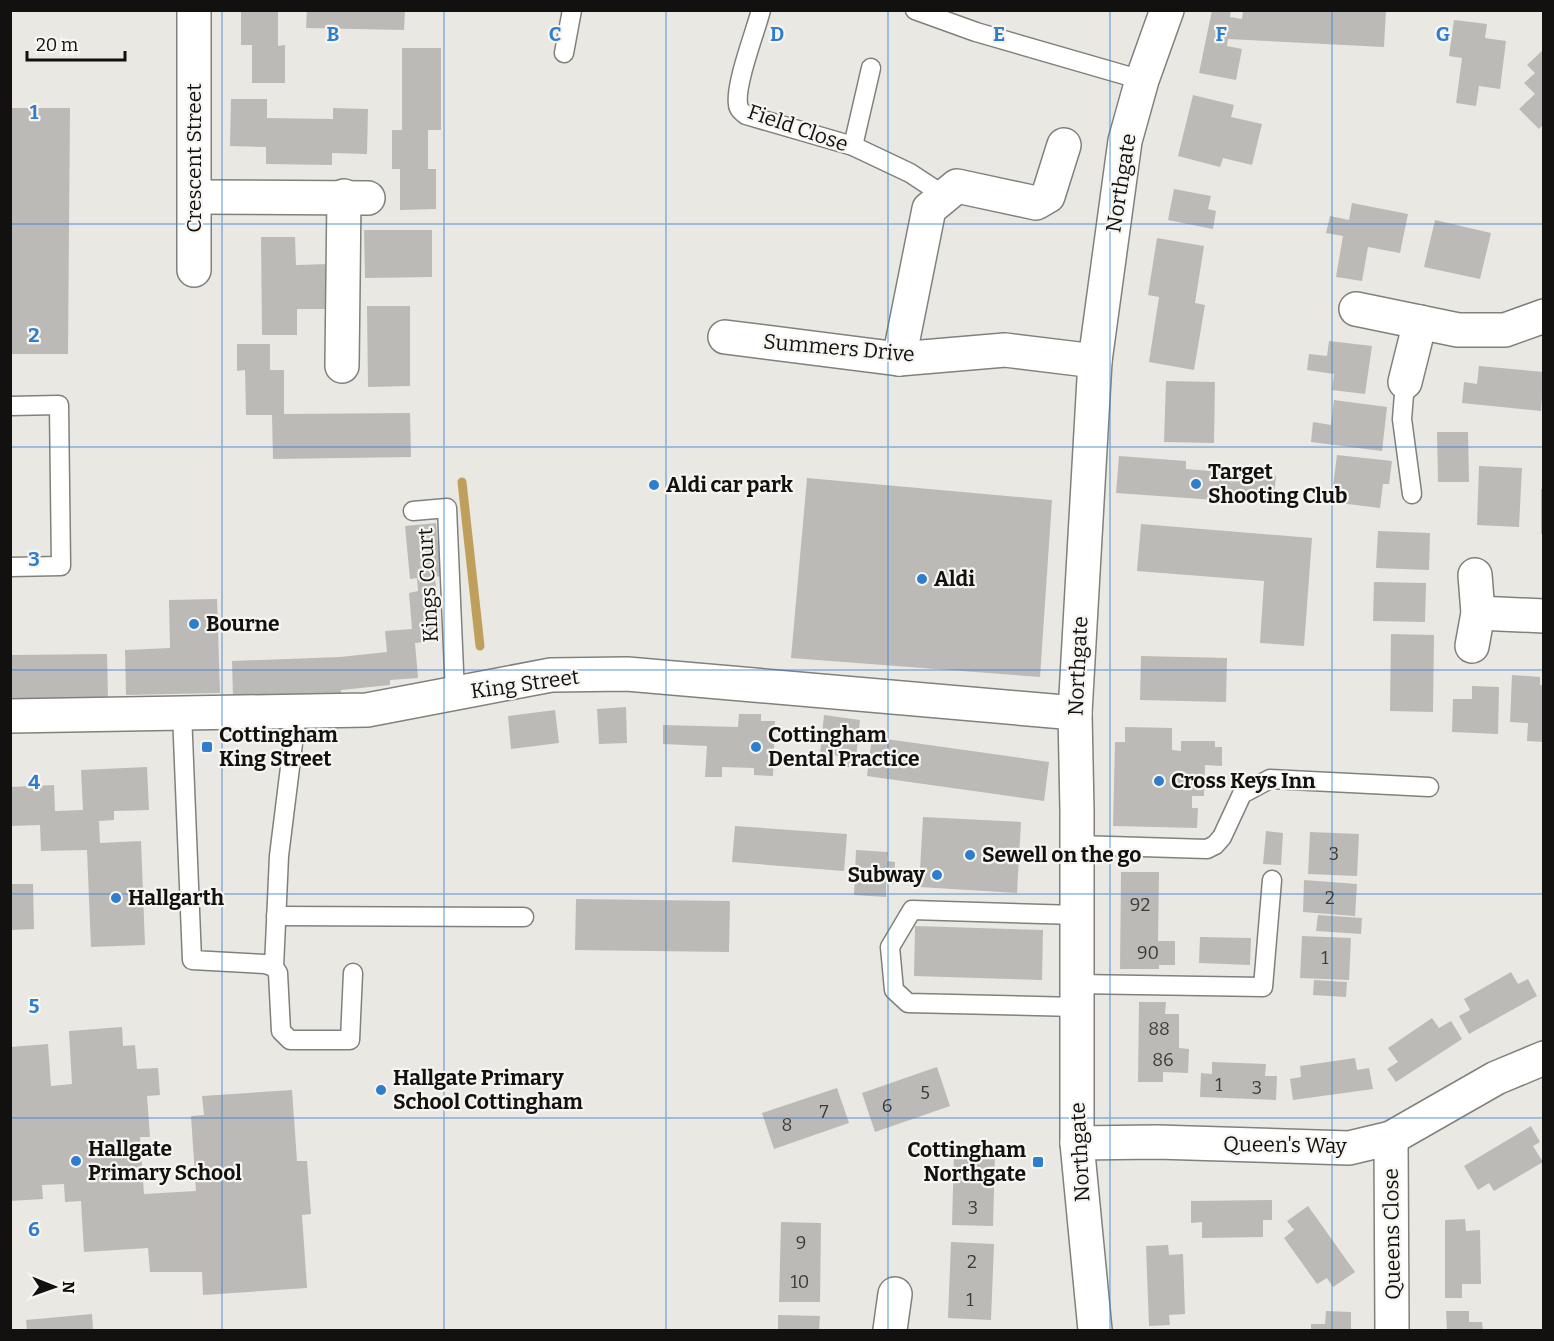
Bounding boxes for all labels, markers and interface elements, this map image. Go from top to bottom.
text: B [327,22,340,46]
text: C [549,22,561,46]
text: D [770,22,784,46]
text: E [993,22,1005,46]
text: F [1215,22,1227,46]
text: G [1436,22,1450,46]
scale bar [27,24,124,62]
text: 20 m [36,34,78,56]
street label: Crescent Street [181,83,207,233]
street label: Field Close [744,99,852,157]
text: 1 [30,100,39,124]
street label: Northgate [1100,132,1142,234]
text: 2 [28,323,40,347]
street label: Summers Drive [762,328,916,368]
place label: Target Shooting Club [1208,459,1347,509]
place label: Aldi car park [666,472,794,498]
marker: Target Shooting Club [1189,477,1203,491]
marker: Aldi car park [647,478,661,492]
street label: Kings Court [412,527,444,643]
text: 3 [28,547,40,571]
place label: Aldi [934,566,975,592]
marker: Aldi [915,572,929,586]
place label: Bourne [206,611,280,637]
street label: Northgate [1062,615,1094,717]
marker: Bourne [187,617,201,631]
street label: King Street [469,663,581,704]
place label: Cottingham King Street [219,722,338,772]
place label: Cottingham Dental Practice [768,722,919,772]
marker: Cottingham King Street [200,740,214,754]
marker: Cottingham Dental Practice [749,740,763,754]
place label: Cross Keys Inn [1171,768,1316,794]
text: 4 [28,770,40,794]
marker: Cross Keys Inn [1152,774,1166,788]
place label: Sewell on the go [982,842,1141,868]
house number: 3 [1329,843,1339,865]
marker: Sewell on the go [963,848,977,862]
place label: Subway [847,862,925,888]
marker: Subway [930,868,944,882]
place label: Hallgarth [128,885,225,911]
house number: 2 [1325,887,1335,909]
marker: Hallgarth [109,891,123,905]
house number: 92 [1130,894,1150,916]
house number: 90 [1137,942,1159,964]
house number: 1 [1321,947,1329,969]
text: 5 [29,994,40,1018]
house number: 88 [1148,1018,1170,1040]
house number: 86 [1152,1049,1174,1071]
place label: Hallgate Primary School Cottingham [393,1065,583,1115]
house number: 1 [1215,1074,1223,1096]
house number: 3 [1252,1077,1262,1099]
house number: 5 [920,1082,930,1104]
marker: Hallgate Primary School Cottingham [374,1083,388,1097]
house number: 6 [882,1095,892,1117]
house number: 7 [819,1101,829,1123]
street label: Northgate [1064,1101,1096,1203]
house number: 8 [782,1114,792,1136]
street label: Queen's Way [1223,1131,1348,1159]
place label: Hallgate Primary School [88,1136,242,1186]
place label: Cottingham Northgate [907,1137,1026,1187]
marker: Hallgate Primary School [69,1154,83,1168]
marker: Cottingham Northgate [1031,1155,1045,1169]
street label: Queens Close [1378,1168,1406,1300]
house number: 3 [968,1197,978,1219]
text: 6 [28,1217,40,1241]
house number: 9 [796,1232,806,1254]
house number: 2 [967,1251,977,1273]
north arrow [24,1257,84,1317]
house number: 10 [791,1271,809,1293]
text: N [59,1281,78,1294]
house number: 1 [966,1289,974,1311]

